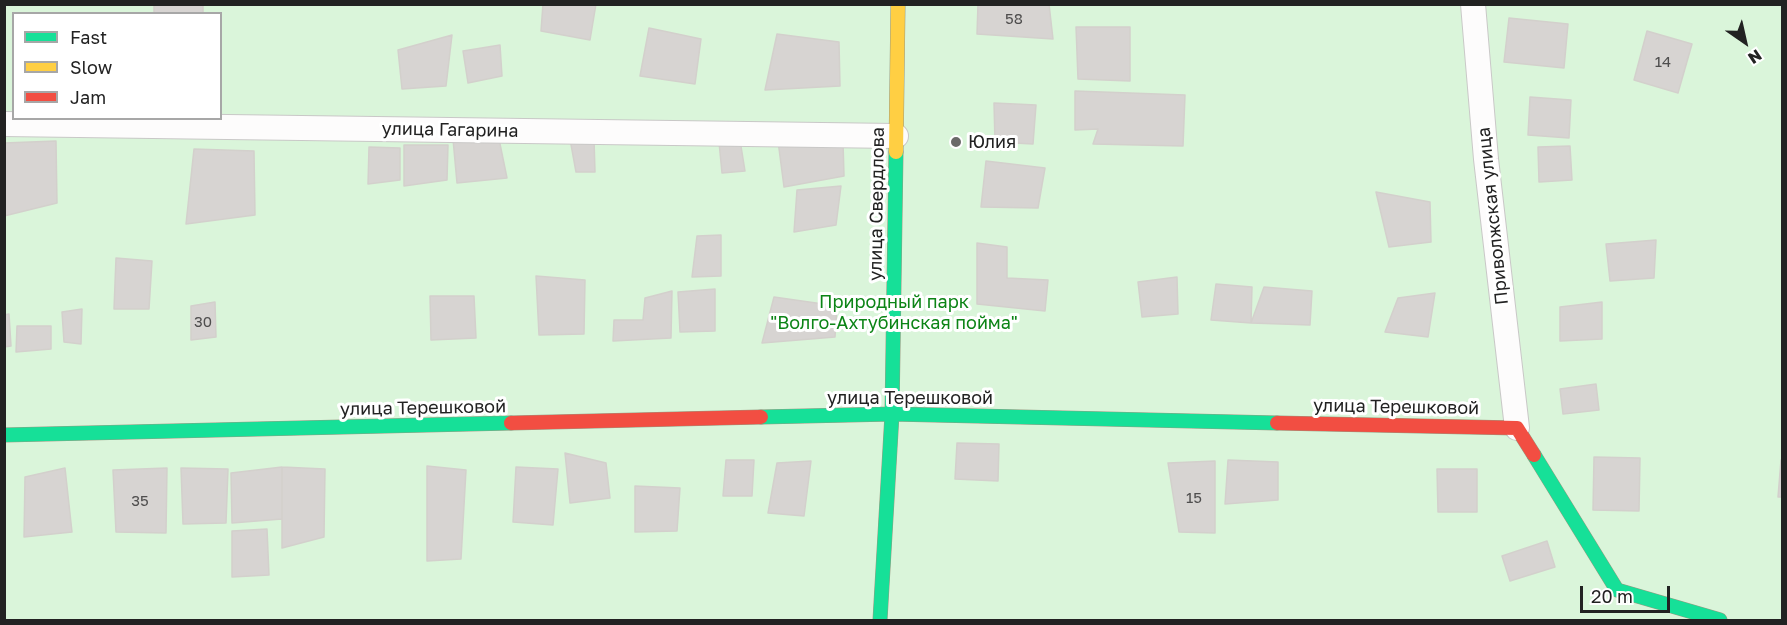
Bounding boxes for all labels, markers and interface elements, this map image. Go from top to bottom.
house number: 58 [1005,10,1023,28]
legend [12,12,222,120]
north arrow [1715,12,1775,72]
text: Fast [70,26,107,48]
text: N [1744,45,1766,69]
house number: 14 [1655,53,1671,71]
text: Slow [70,56,112,78]
text: Jam [70,86,106,108]
street label: улица Гагарина [381,118,519,142]
street label: Приволжская улица [1473,126,1513,306]
street label: улица Свердлова [865,127,889,281]
place label: Юлия [968,131,1016,153]
marker: Юлия [949,135,963,149]
park label: Природный парк "Волго-Ахтубинская пойма" [770,291,1018,334]
house number: 30 [194,313,212,331]
street label: улица Терешковой [827,387,993,409]
street label: улица Терешковой [1313,395,1479,419]
street label: улица Терешковой [340,396,506,420]
house number: 15 [1186,489,1202,507]
house number: 35 [131,492,149,510]
scale bar [1583,574,1673,612]
text: 20 m [1591,585,1633,607]

